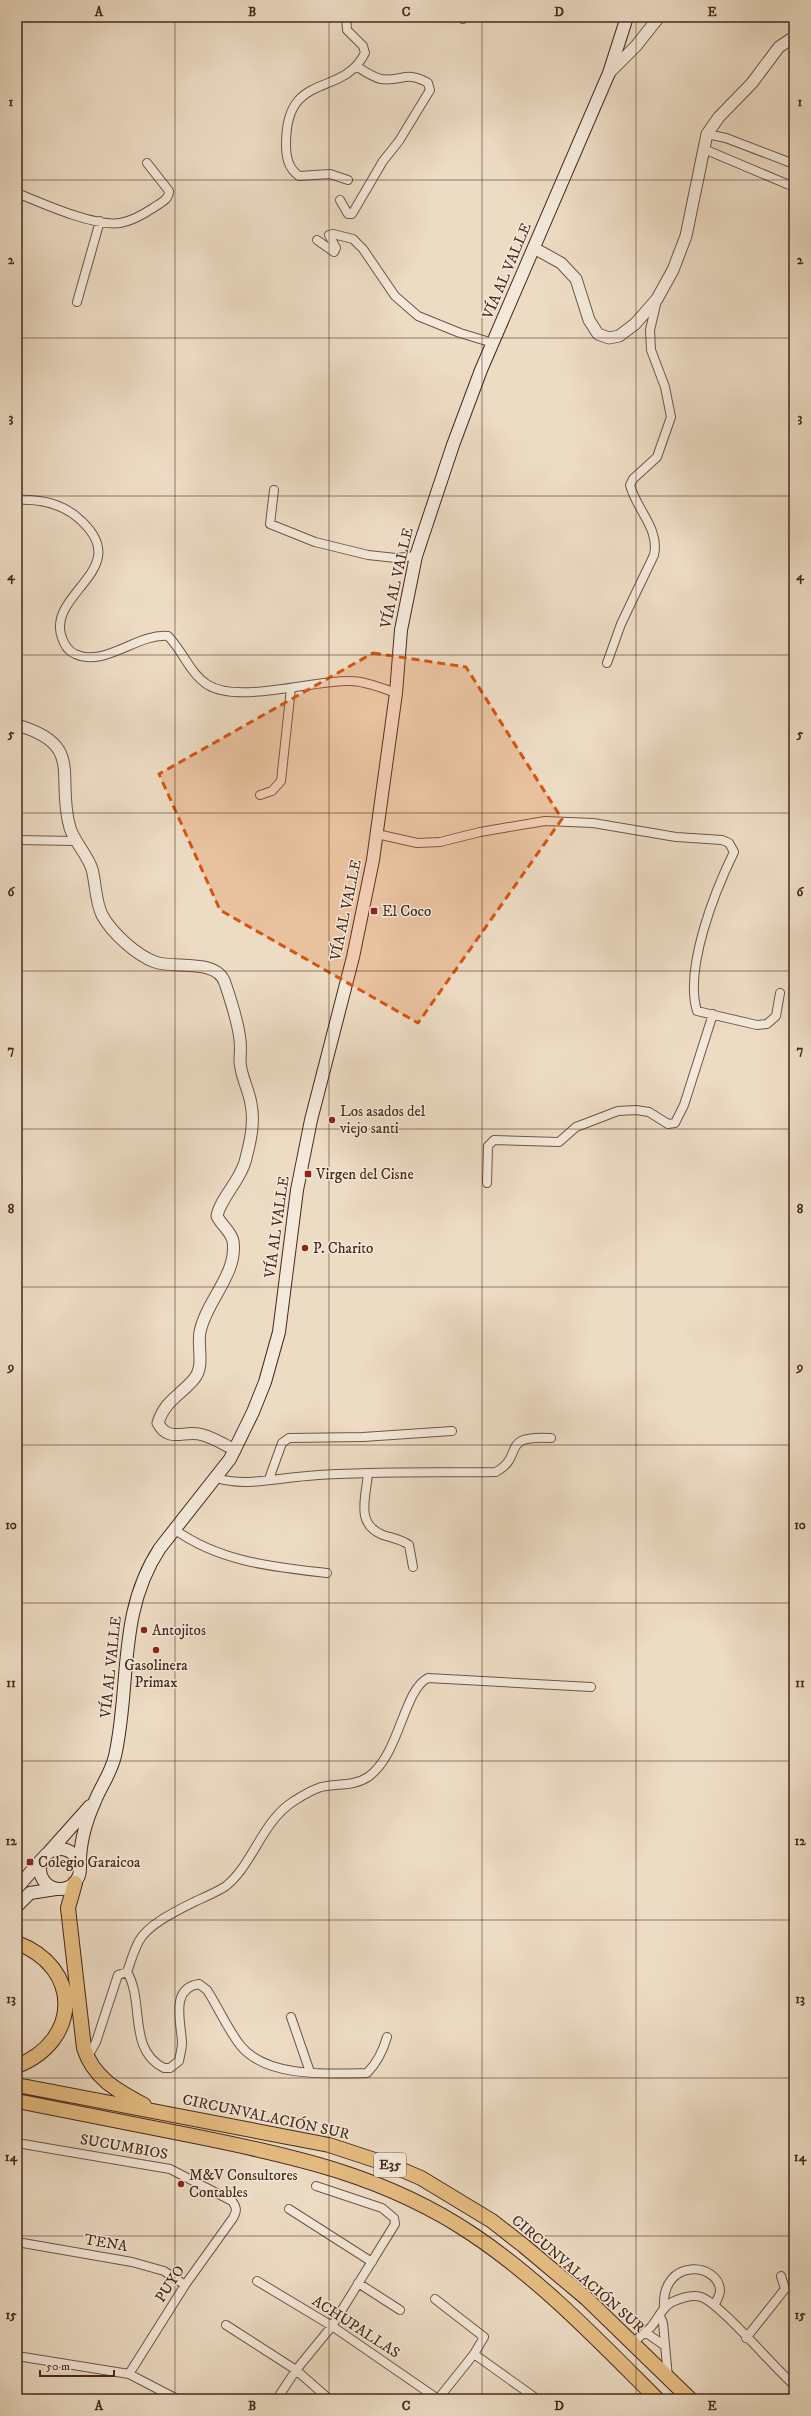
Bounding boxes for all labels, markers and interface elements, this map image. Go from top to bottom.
text: A [94,4,104,20]
text: B [248,4,256,20]
text: C [402,4,411,20]
text: D [554,4,564,20]
text: E [707,4,717,20]
text: 1 [9,94,14,110]
text: 1 [798,94,803,110]
street label: VÍA AL VALLE [477,219,536,323]
text: 2 [8,252,15,268]
text: 2 [797,252,804,268]
text: 3 [9,410,14,426]
text: 3 [798,410,803,426]
street label: VÍA AL VALLE [375,525,418,631]
text: 4 [6,568,15,585]
text: 4 [795,568,804,585]
text: 5 [7,726,15,742]
text: 5 [796,726,804,742]
street label: VÍA AL VALLE [325,857,366,963]
text: 6 [8,884,16,900]
text: 6 [797,884,805,900]
place label: El Coco [382,902,431,921]
marker: El Coco [369,906,379,916]
text: 7 [8,1042,15,1058]
text: 7 [797,1042,804,1058]
place label: Los asados del viejo santi [339,1102,426,1138]
marker: Los asados del viejo santi [327,1115,337,1125]
place label: Virgen del Cisne [315,1165,414,1184]
marker: Virgen del Cisne [303,1169,313,1179]
street label: VÍA AL VALLE [259,1174,294,1280]
text: 8 [8,1201,15,1217]
text: 8 [797,1201,804,1217]
place label: P. Charito [313,1239,373,1258]
marker: P. Charito [300,1243,310,1253]
text: 9 [7,1359,14,1375]
text: 9 [796,1359,803,1375]
text: 10 [5,1517,17,1533]
text: 10 [794,1517,806,1533]
street label: VÍA AL VALLE [95,1614,126,1720]
place label: Antojitos [152,1621,206,1640]
marker: Antojitos [139,1625,149,1635]
marker: Gasolinera Primax [151,1645,161,1655]
place label: Gasolinera Primax [124,1656,188,1692]
text: 11 [6,1675,16,1691]
text: 11 [795,1675,805,1691]
text: 12 [5,1833,17,1849]
text: 12 [794,1833,806,1849]
place label: Colegio Garaicoa [38,1853,141,1872]
marker: Colegio Garaicoa [25,1857,35,1867]
text: 13 [6,1991,16,2007]
text: 13 [795,1991,805,2007]
street label: CIRCUNVALACIÓN SUR [181,2090,351,2144]
street label: SUCUMBIOS [79,2130,169,2164]
text: 14 [5,2149,18,2166]
text: 14 [794,2149,807,2166]
road number: E35 [374,2153,406,2177]
place label: M&V Consultores Contables [189,2166,298,2202]
marker: M&V Consultores Contables [176,2179,186,2189]
street label: CIRCUNVALACIÓN SUR [508,2211,649,2337]
street label: TENA [83,2230,130,2256]
street label: PUYO [151,2262,189,2306]
street label: ACHUPALLAS [309,2292,404,2362]
text: 15 [5,2307,17,2323]
text: 15 [794,2307,806,2323]
scale bar [40,2352,114,2378]
text: 50 m [46,2359,70,2374]
text: A [94,2398,104,2414]
text: B [248,2398,256,2414]
text: C [402,2398,411,2414]
text: D [554,2398,564,2414]
text: E [707,2398,717,2414]

